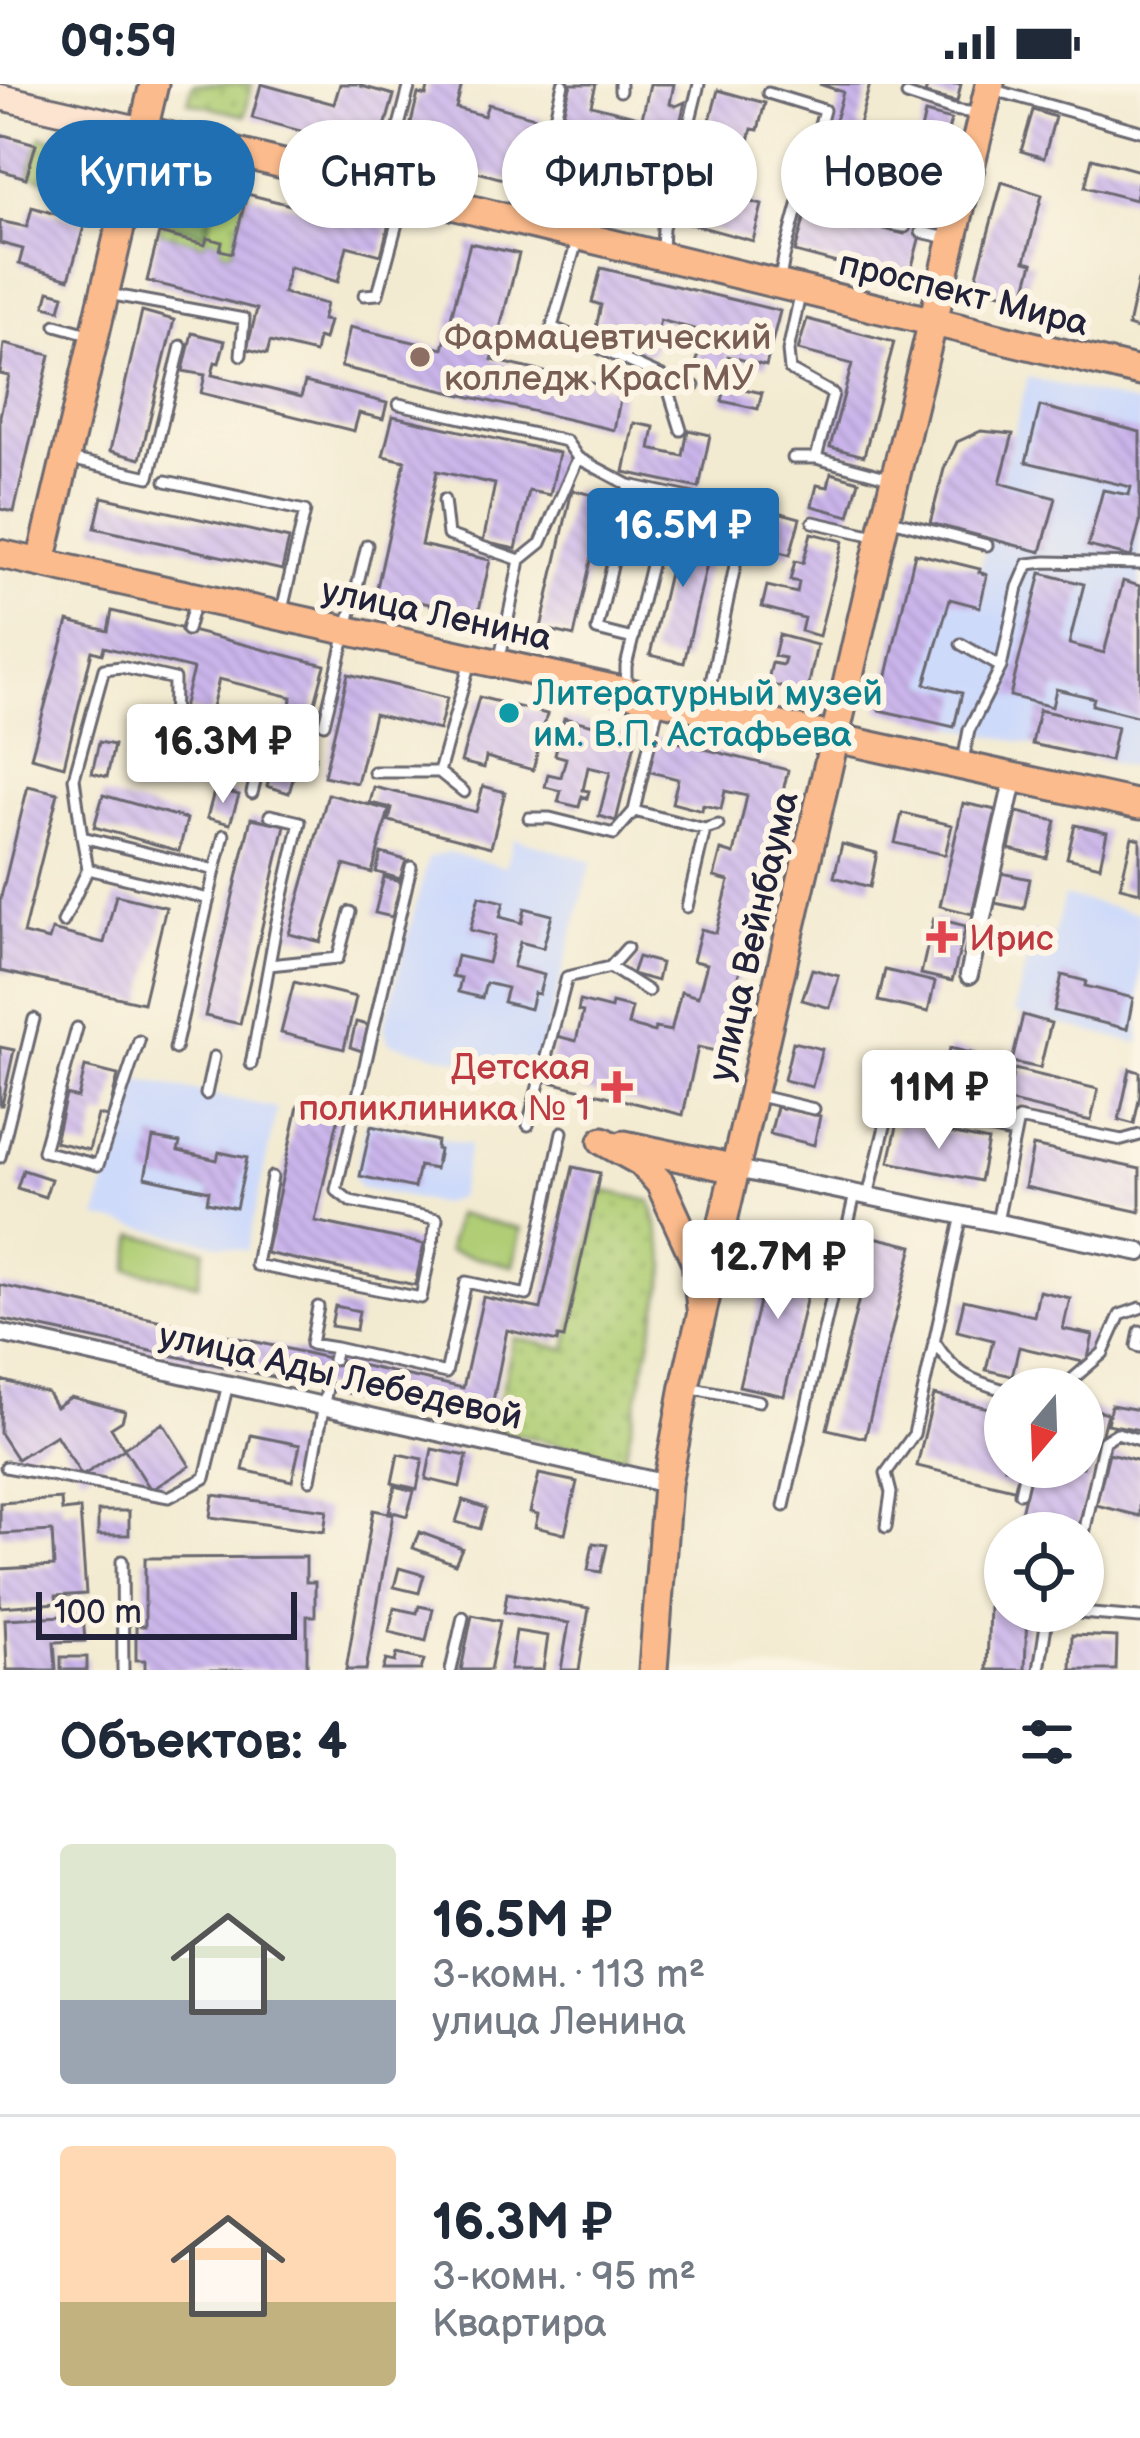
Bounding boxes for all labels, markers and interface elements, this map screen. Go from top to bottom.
text: 09:59 [60,15,178,70]
chip: Купить [36,120,255,228]
chip: Снять [279,120,478,228]
chip: Фильтры [502,120,757,228]
chip: Новое [781,120,985,228]
street label: проспект Мира [834,243,1093,346]
place label: Фармацевтический колледж КрасГМУ [444,317,772,401]
marker: Фармацевтический колледж КрасГМУ [407,344,433,370]
pin: 16.5M ₽ [572,488,794,590]
text: 16.5M ₽ [614,503,752,550]
street label: улица Ленина [317,570,556,661]
place label: Литературный музей им. В.П. Астафьева [532,673,883,757]
marker: Литературный музей им. В.П. Астафьева [496,700,522,726]
pin: 16.3M ₽ [112,704,334,806]
text: 16.3M ₽ [154,719,292,766]
street label: улица Вейнбаума [700,788,809,1085]
place label: Ирис [969,918,1054,961]
marker: Ирис [926,921,958,953]
place label: Детская поликлиника № 1 [298,1047,590,1131]
pin: 11M ₽ [855,1050,1023,1152]
text: 11M ₽ [889,1065,989,1112]
marker: Детская поликлиника № 1 [601,1071,633,1103]
pin: 12.7M ₽ [667,1220,889,1322]
text: 12.7M ₽ [710,1235,846,1282]
street label: улица Ады Лебедевой [155,1315,526,1440]
north arrow [984,1368,1104,1488]
map controls [984,1368,1104,1632]
button: locate [984,1512,1104,1632]
scale bar [36,1586,297,1639]
text: 100 m [54,1593,142,1633]
icon: filters [1014,1709,1080,1775]
text: Объектов: 4 [60,1712,347,1773]
text: 16.5M ₽ [432,1891,612,1952]
icon: home [156,1892,300,2036]
text: 3-комн. · 113 m² [432,1952,705,1999]
text: улица Ленина [432,1999,686,2046]
text: 16.3M ₽ [432,2193,613,2254]
icon: home [156,2194,300,2338]
text: 3-комн. · 95 m² [432,2254,696,2301]
text: Квартира [432,2301,607,2348]

